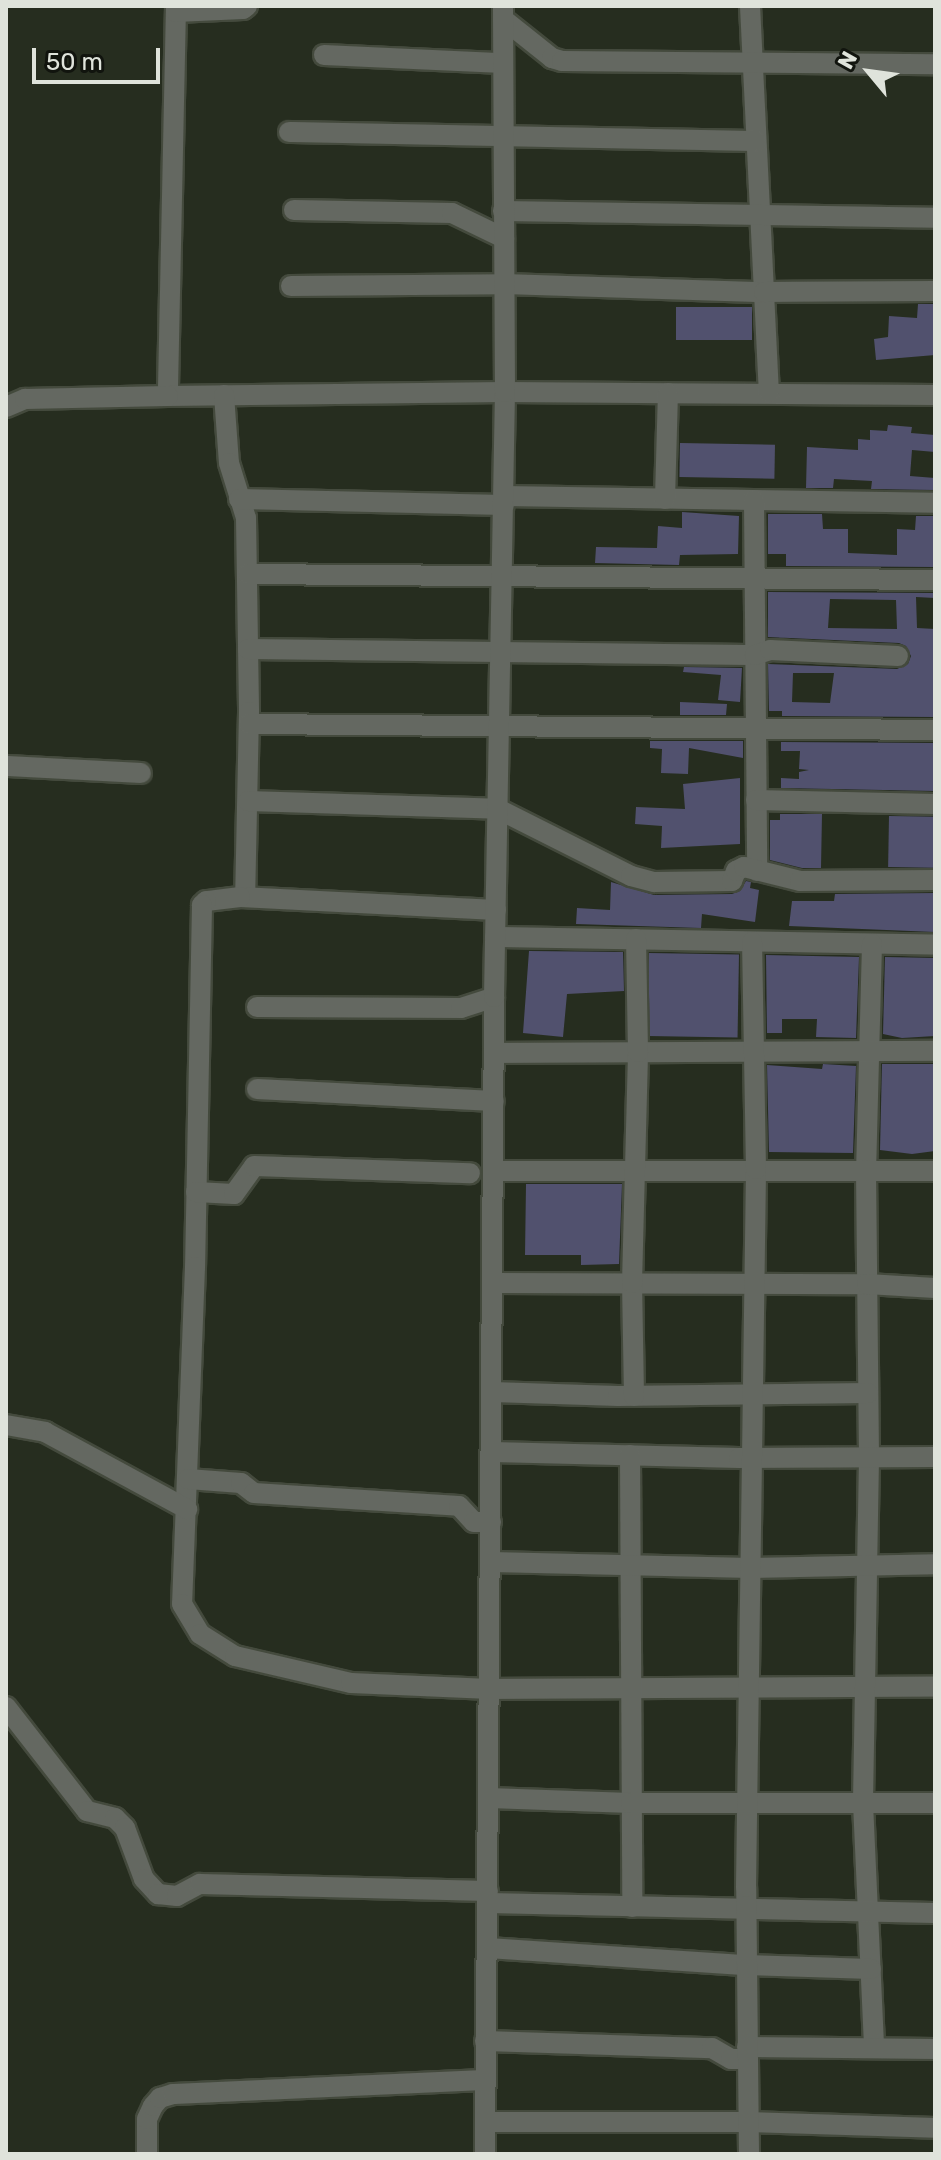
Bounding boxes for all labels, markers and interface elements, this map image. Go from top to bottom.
scale bar [36,32,164,82]
north arrow [829,32,909,112]
text: N [832,47,863,74]
text: 50 m [46,48,103,76]

